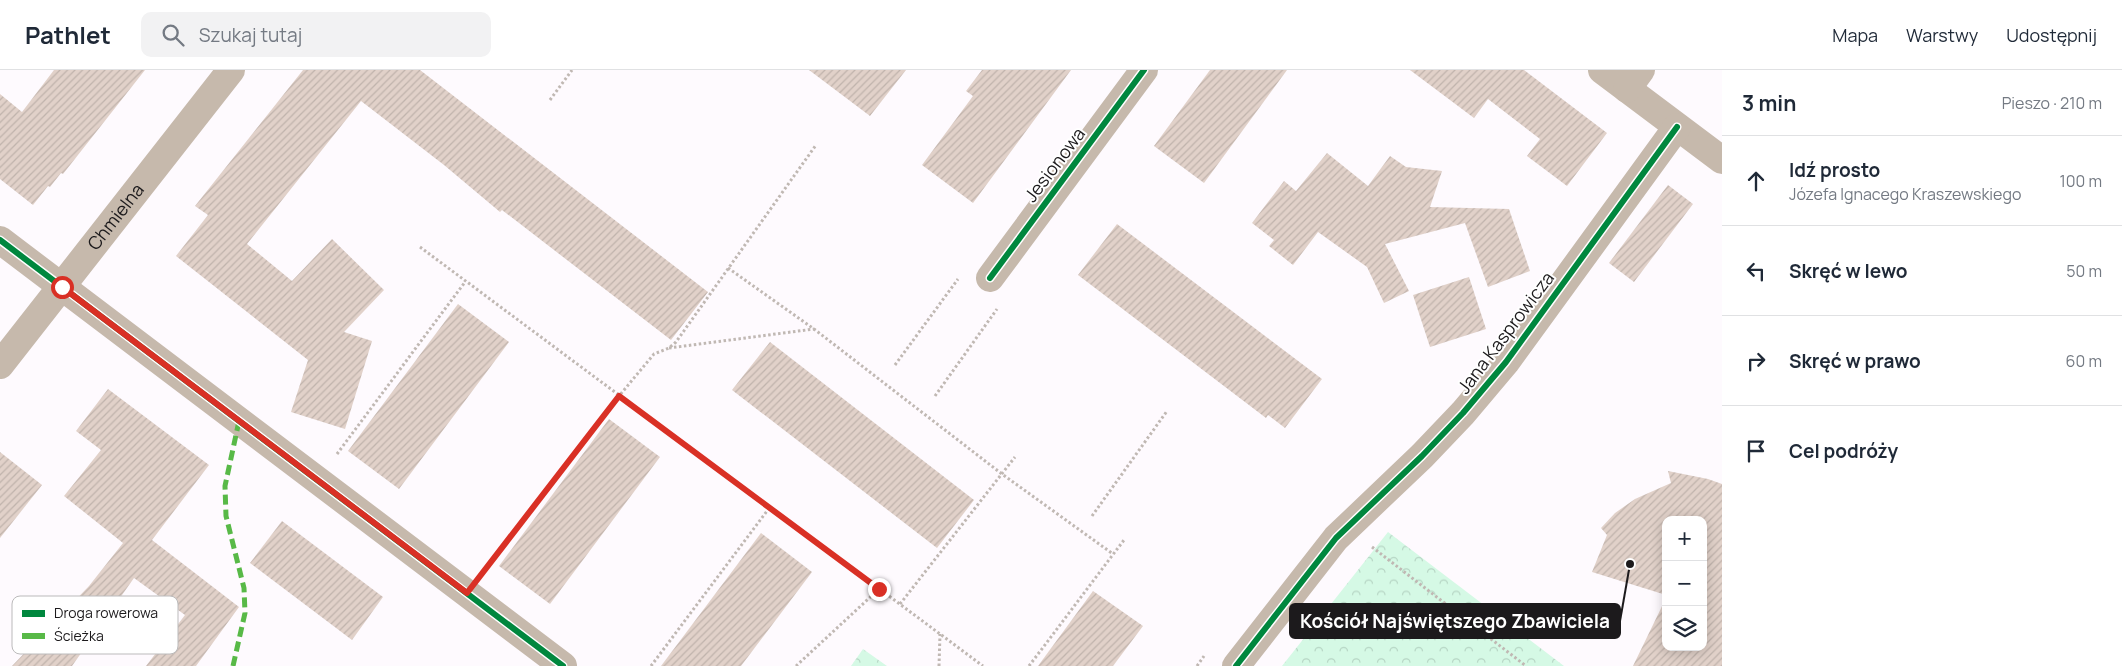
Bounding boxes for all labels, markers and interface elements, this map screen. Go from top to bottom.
search box [141,12,491,57]
text: Pathlet [25,18,111,51]
icon: search [159,21,187,49]
text: Szukaj tutaj [199,22,302,48]
text: Mapa [1832,23,1878,47]
text: Warstwy [1906,23,1978,47]
text: Udostępnij [2006,23,2097,47]
text: 3 min [1742,89,1796,117]
text: Pieszo · 210 m [2002,92,2102,114]
street label: Jesionowa [1018,122,1090,207]
text: Idź prosto [1789,157,1880,183]
icon: ahead [1742,167,1770,195]
text: 100 m [2059,170,2102,192]
street label: Chmielna [81,178,149,255]
text: Józefa Ignacego Kraszewskiego [1789,183,2021,205]
icon: left [1742,257,1770,285]
text: Skręć w lewo [1789,258,1908,284]
text: 50 m [2066,260,2102,282]
street label: Jana Kasprowicza [1451,266,1559,398]
route start [51,276,74,299]
icon: right [1742,347,1770,375]
text: Skręć w prawo [1789,348,1921,374]
text: 60 m [2066,350,2102,372]
icon: arrive [1742,437,1770,465]
text: Cel podróży [1789,438,1898,464]
map controls [1662,516,1707,651]
button: + [1662,516,1707,561]
button: − [1662,561,1707,606]
route end [868,578,891,601]
legend [12,596,178,654]
text: Droga rowerowa [54,603,158,622]
callout: Kościół Najświętszego Zbawiciela [1290,604,1620,638]
button: layers [1662,606,1707,651]
text: Kościół Najświętszego Zbawiciela [1300,608,1610,634]
text: Ścieżka [54,626,104,645]

